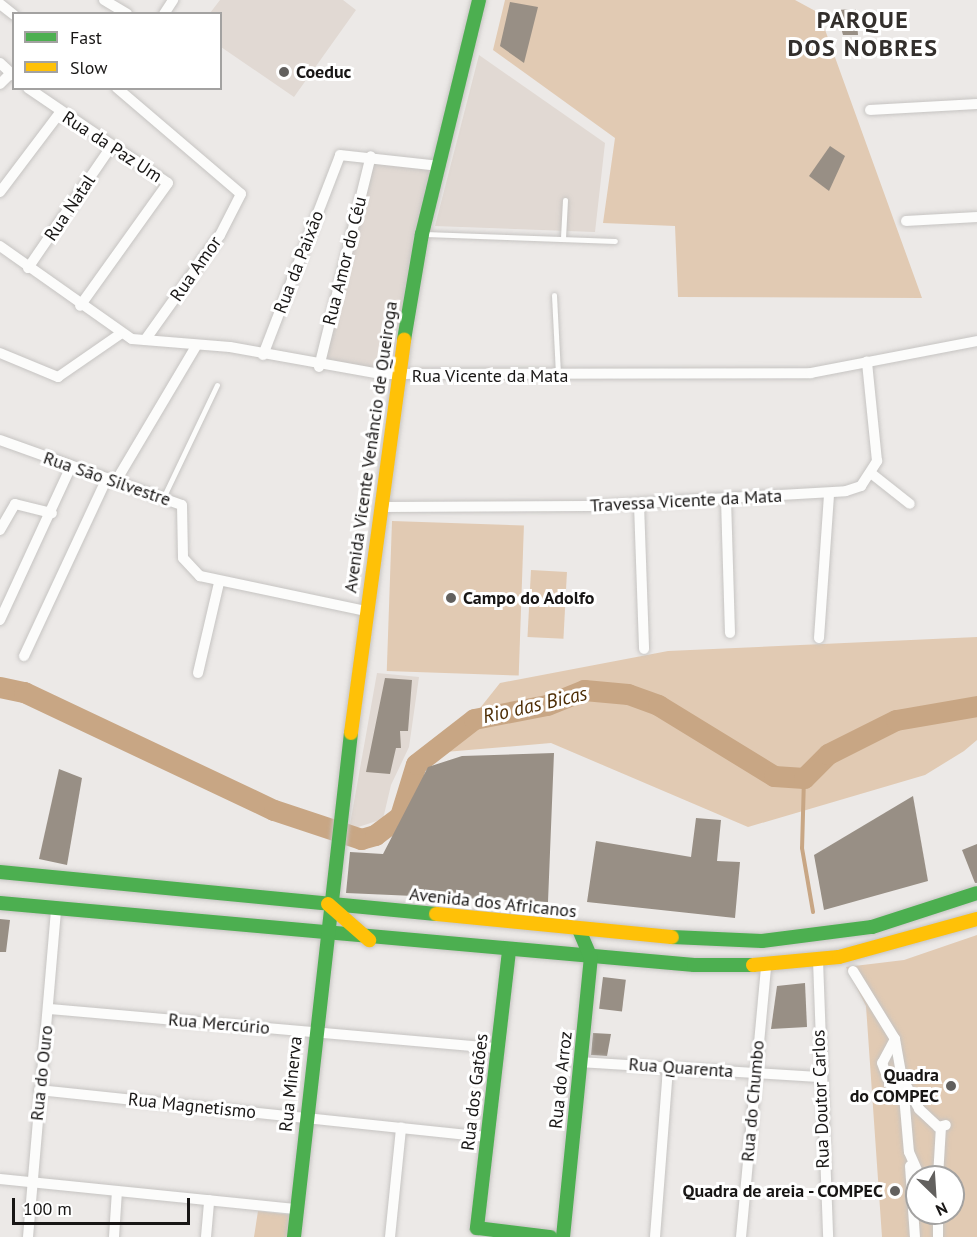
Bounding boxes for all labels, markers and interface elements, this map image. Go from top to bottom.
district label: PARQUE DOS NOBRES [787,6,939,62]
legend [12,12,222,90]
text: Fast [70,26,102,49]
text: Slow [70,56,108,79]
place label: Coeduc [296,61,351,83]
marker: Coeduc [277,65,291,79]
street label: Rua da Paz Um [58,107,166,187]
street label: Rua Natal [40,171,100,245]
street label: Rua Amor do Céu [319,194,371,328]
street label: Rua da Paixão [269,208,329,316]
street label: Rua Amor [166,232,226,306]
street label: Avenida Vicente Venâncio de Queiroga [340,299,402,595]
street label: Rua Vicente da Mata [411,365,569,387]
street label: Rua São Silvestre [41,447,173,511]
street label: Travessa Vicente da Mata [589,485,783,517]
place label: Campo do Adolfo [463,587,595,609]
marker: Campo do Adolfo [444,591,458,605]
water label: Rio das Bicas [480,681,590,729]
street label: Avenida dos Africanos [408,883,578,923]
street label: Rua Mercúrio [167,1009,271,1039]
street label: Rua do Ouro [26,1024,58,1122]
street label: Rua Doutor Carlos [808,1029,834,1169]
street label: Rua do Arroz [545,1030,577,1130]
street label: Rua dos Gatões [457,1032,493,1152]
street label: Rua Minerva [275,1035,307,1133]
street label: Rua do Chumbo [737,1039,769,1163]
street label: Rua Quarenta [628,1054,734,1082]
place label: Quadra do COMPEC [849,1065,939,1108]
marker: Quadra do COMPEC [944,1079,958,1093]
street label: Rua Magnetismo [127,1089,257,1123]
north arrow [905,1165,965,1225]
place label: Quadra de areia - COMPEC [680,1180,883,1202]
marker: Quadra de areia - COMPEC [888,1184,902,1198]
scale bar [15,1186,194,1224]
text: 100 m [23,1197,72,1220]
text: N [933,1198,951,1221]

